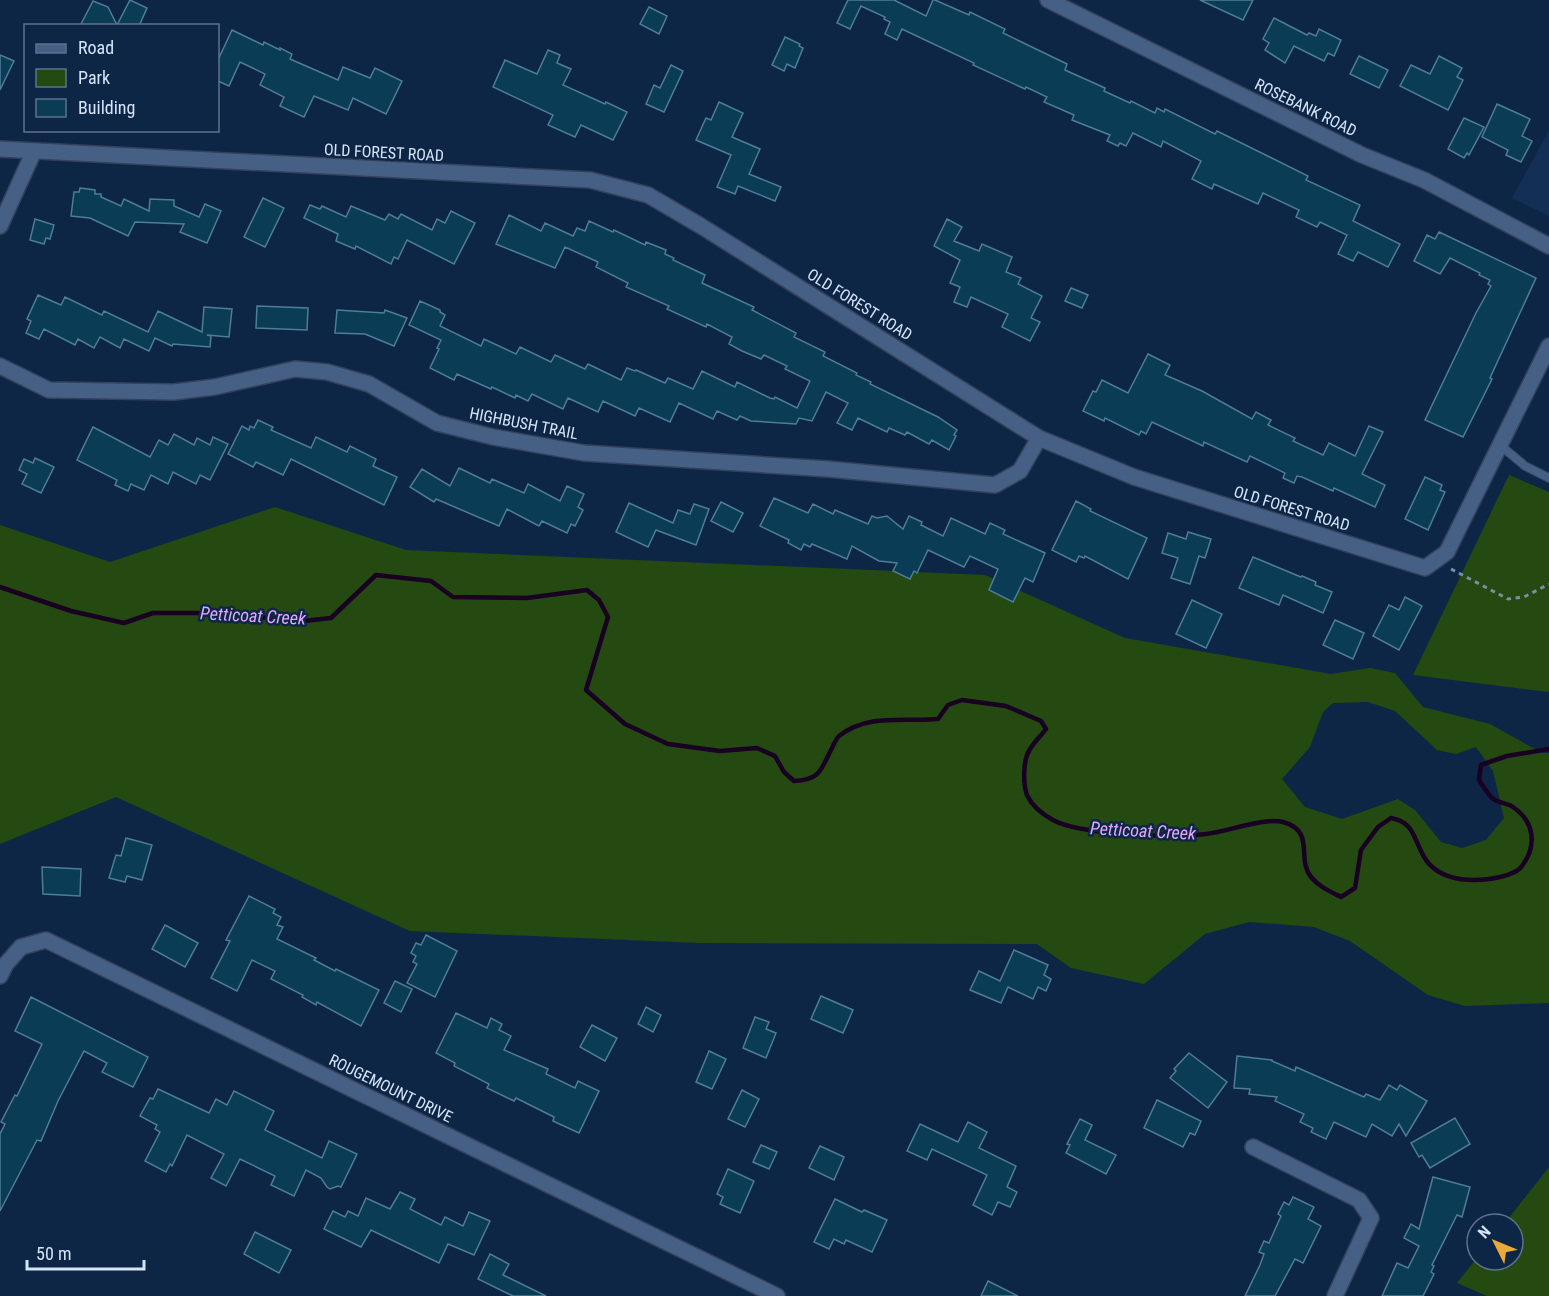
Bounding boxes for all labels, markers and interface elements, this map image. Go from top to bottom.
legend [24,24,219,132]
text: Road [78,37,114,58]
text: Park [78,67,110,88]
street label: ROSEBANK ROAD [1252,75,1360,140]
text: Building [78,97,135,118]
street label: OLD FOREST ROAD [324,140,444,165]
street label: OLD FOREST ROAD [804,265,916,344]
street label: HIGHBUSH TRAIL [468,404,580,443]
street label: OLD FOREST ROAD [1232,482,1352,535]
water label: Petticoat Creek [200,602,308,629]
water label: Petticoat Creek [1090,817,1198,844]
street label: ROUGEMOUNT DRIVE [326,1050,456,1127]
north arrow [1465,1212,1525,1272]
text: N [1474,1222,1495,1242]
scale bar [27,1233,144,1271]
text: 50 m [36,1243,71,1264]

